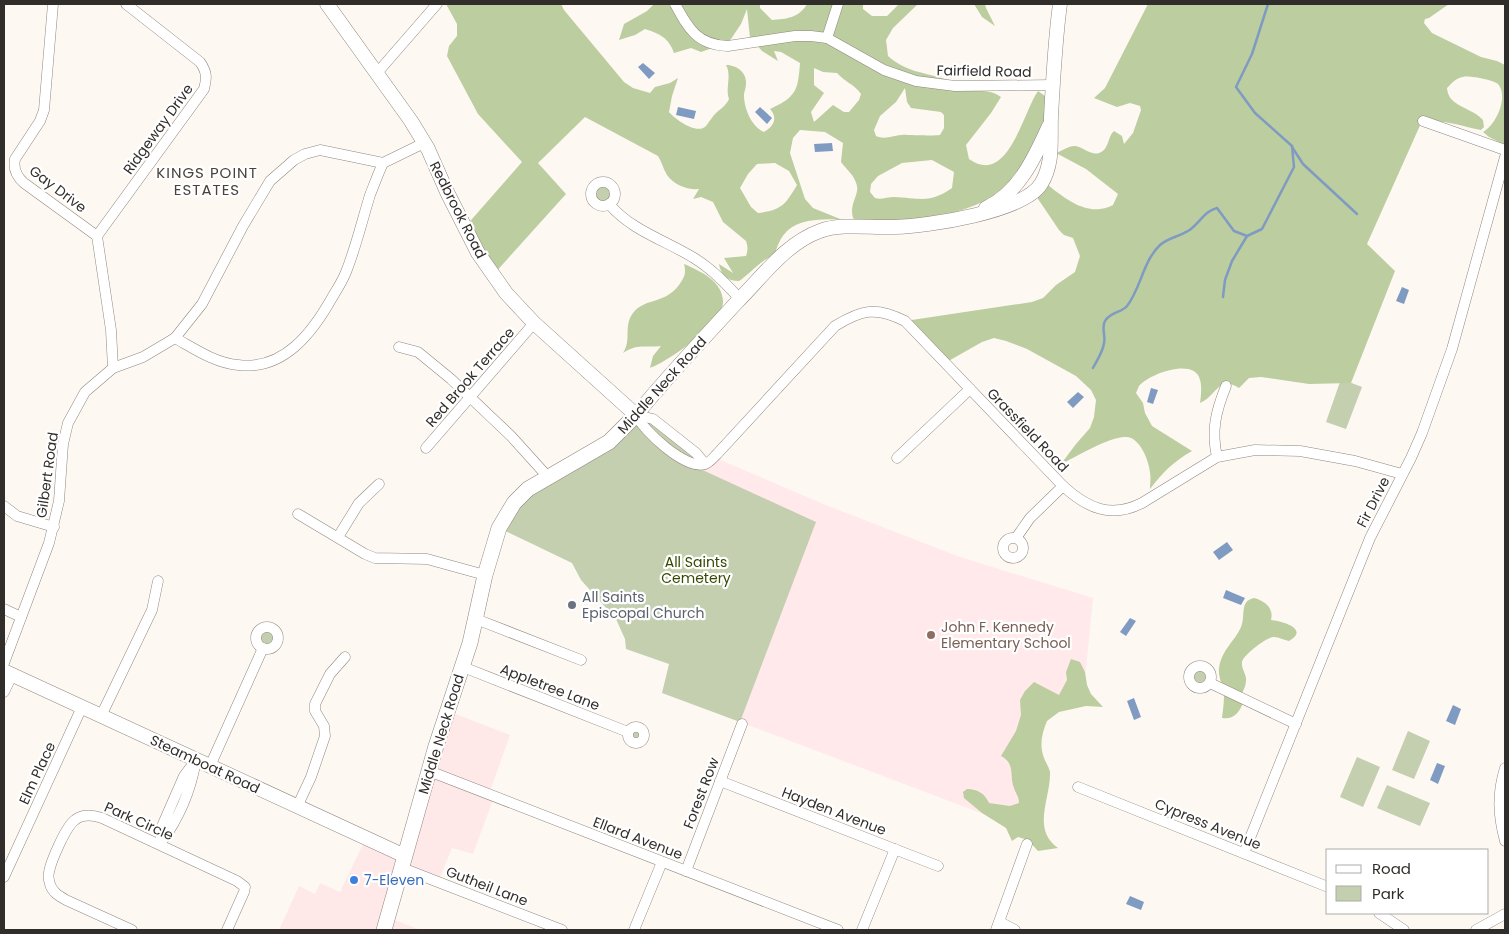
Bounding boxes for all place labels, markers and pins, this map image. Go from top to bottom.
place label: All Saints Episcopal Church [582,587,704,623]
marker: All Saints Episcopal Church [566,599,578,611]
place label: John F. Kennedy Elementary School [941,617,1071,653]
marker: John F. Kennedy Elementary School [925,629,937,641]
place label: 7-Eleven [364,870,424,890]
marker: 7-Eleven [348,874,360,886]

